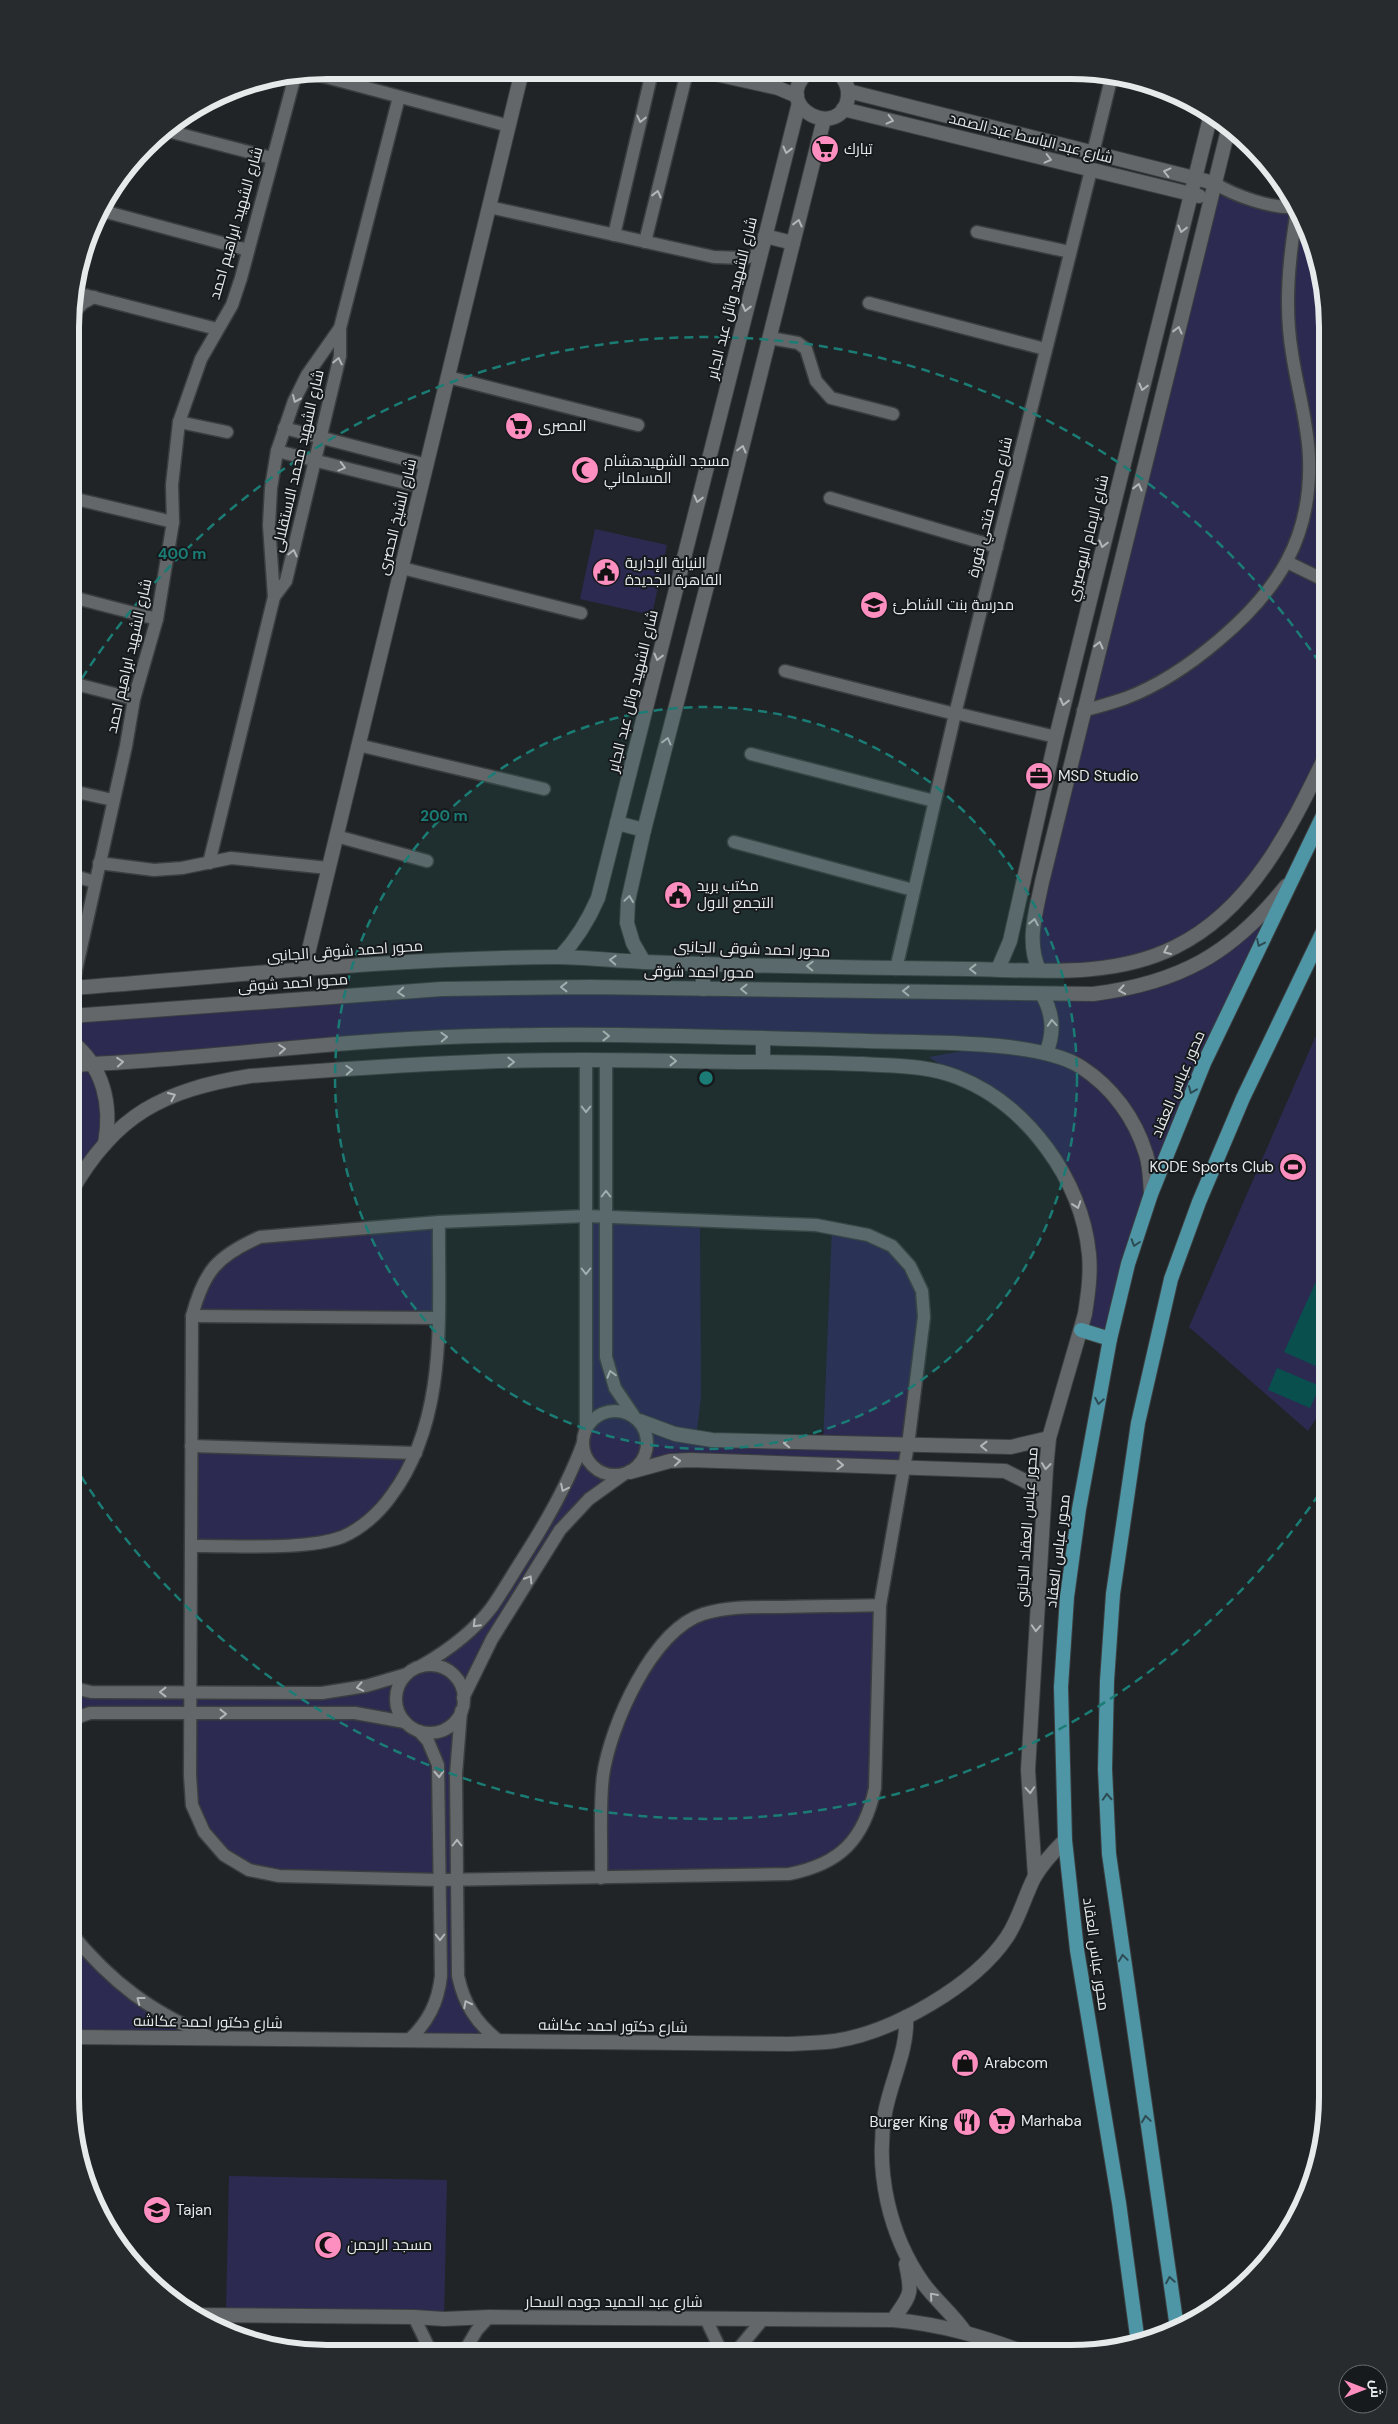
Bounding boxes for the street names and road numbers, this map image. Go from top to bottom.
street label: شارع عبد الباسط عبد الصمد [947,108,1115,169]
street label: شارع الشهيد ابراهيم احمد [205,144,268,302]
street label: شارع الشهيد وائل عبد الجابر [702,215,763,382]
street label: شارع الشهيد محمد الاستقلالى [267,368,330,554]
street label: شارع محمد فتحي قورة [963,435,1019,580]
street label: شارع الشيخ الحصرى [373,457,422,578]
street label: شارع الإمام البوصيري [1063,472,1115,604]
street label: شارع الشهيد ابراهيم احمد [102,577,157,735]
street label: شارع الشهيد وائل عبد الجابر [603,608,664,775]
street label: محور احمد شوقى الجانبى [266,936,424,966]
street label: محور احمد شوقى الجانبى [673,936,831,962]
street label: محور احمد شوقى [644,961,754,983]
street label: محور احمد شوقى [237,969,349,997]
street label: محور عباس العقاد [1147,1028,1209,1140]
street label: محور عباس العقاد الجانبى [1011,1446,1043,1608]
street label: محور عباس العقاد [1041,1493,1075,1609]
street label: محور عباس العقاد [1078,1896,1114,2012]
street label: شارع دكتور احمد عكاشه [133,2011,283,2034]
street label: شارع دكتور احمد عكاشه [538,2015,688,2038]
street label: شارع عبد الحميد جوده السحار [524,2292,703,2313]

